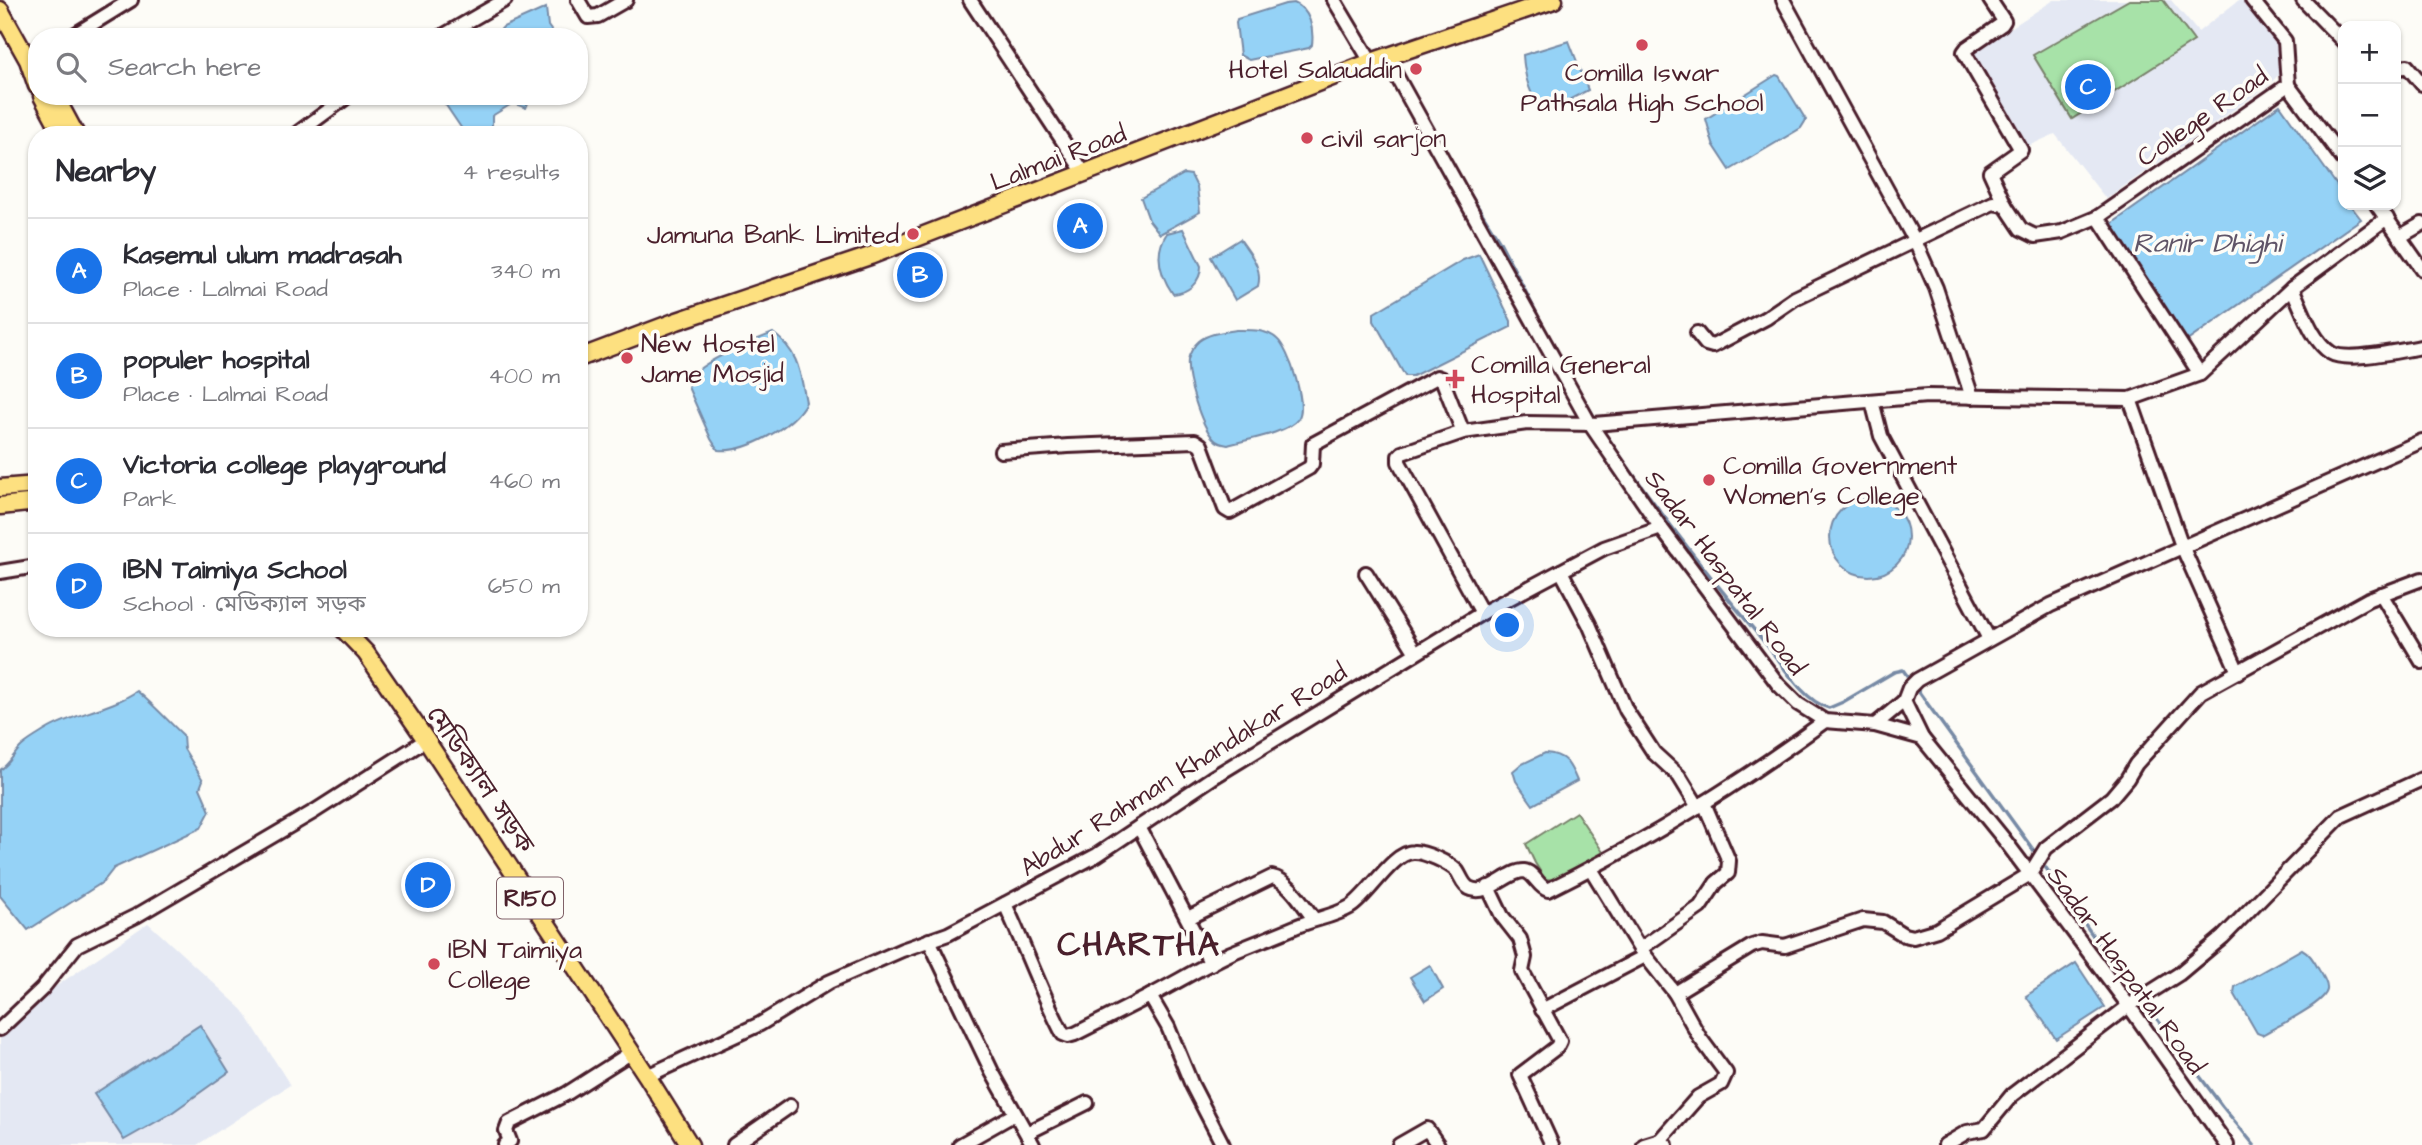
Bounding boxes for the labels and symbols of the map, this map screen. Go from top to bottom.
marker: Comilla Iswar Pathsala High School [1634,37,1650,53]
place label: Hotel Salauddin [1229,52,1402,88]
place label: Comilla Iswar Pathsala High School [1521,55,1763,123]
street label: College Road [2130,58,2277,177]
marker: Hotel Salauddin [1408,61,1424,77]
pin: C [2065,61,2111,113]
street label: Lalmai Road [985,116,1131,200]
place label: civil sarjon [1321,121,1446,157]
marker: civil sarjon [1299,130,1315,146]
pin: A [1057,200,1103,252]
place label: Jamuna Bank Limited [647,217,899,253]
water label: Ranir Dhighi [2133,224,2285,264]
marker: Jamuna Bank Limited [905,226,921,242]
pin: B [897,249,943,301]
place label: New Hostel Jame Mosjid [641,326,784,392]
place label: Comilla General Hospital [1471,347,1651,413]
marker: New Hostel Jame Mosjid [619,350,635,366]
marker: Comilla General Hospital [1445,369,1465,389]
place label: Comilla Government Women's College [1723,448,1958,516]
street label: Sadar Haspatal Road [1636,462,1814,683]
marker: Comilla Government Women's College [1701,472,1717,488]
your location [1490,608,1524,642]
street label: Abdur Rahman Khandakar Road [1013,654,1354,886]
street label: মেডিক্যাল সড়ক [418,699,543,861]
pin: D [405,859,451,911]
street label: Sadar Haspatal Road [2038,859,2214,1082]
road number: R150 [497,877,563,918]
district label: CHARTHA [1057,922,1221,968]
place label: IBN Taimiya College [448,932,582,1000]
marker: IBN Taimiya College [426,956,442,972]

